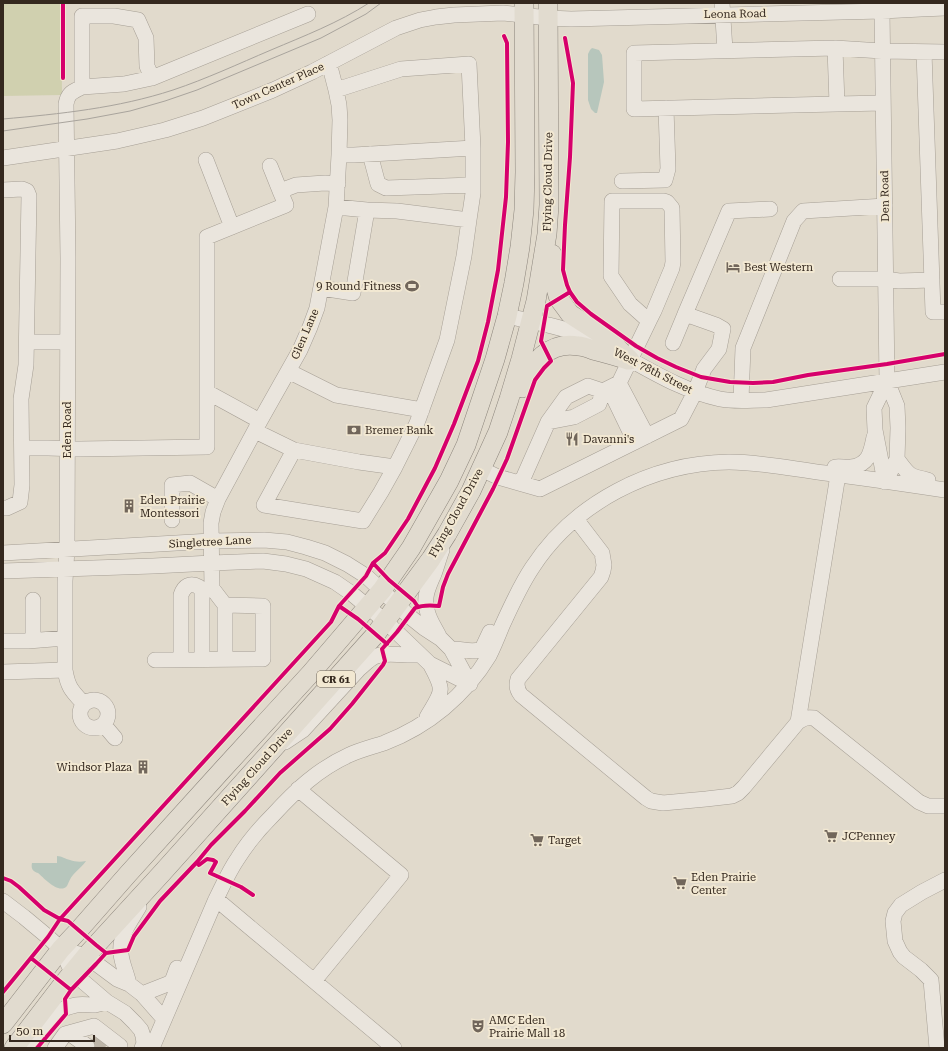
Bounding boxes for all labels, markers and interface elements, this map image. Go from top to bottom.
street label: Leona Road [704,7,766,21]
street label: Town Center Place [230,60,326,112]
street label: Flying Cloud Drive [541,132,555,232]
street label: Den Road [878,170,892,222]
hotel icon: Best Western [725,259,741,275]
place label: Best Western [744,261,813,274]
sports icon: 9 Round Fitness [404,278,420,294]
place label: 9 Round Fitness [316,280,401,293]
street label: Glen Lane [288,307,322,361]
street label: West 78th Street [611,346,695,396]
street label: Eden Road [61,401,74,459]
bank icon: Bremer Bank [346,422,362,438]
place label: Bremer Bank [365,424,433,437]
restaurant icon: Davanni's [564,431,580,447]
place label: Davanni's [583,433,634,446]
street label: Flying Cloud Drive [426,466,486,560]
place label: Eden Prairie Montessori [140,494,205,520]
building icon: Eden Prairie Montessori [121,498,137,514]
street label: Singletree Lane [168,533,252,551]
road number: CR 61 [317,671,355,687]
street label: Flying Cloud Drive [219,726,295,808]
building icon: Windsor Plaza [135,759,151,775]
place label: Windsor Plaza [56,761,132,774]
supermarket icon: JCPenney [823,828,839,844]
place label: JCPenney [842,830,896,843]
supermarket icon: Target [529,832,545,848]
place label: Target [548,834,581,847]
place label: Eden Prairie Center [691,871,756,897]
supermarket icon: Eden Prairie Center [672,875,688,891]
place label: AMC Eden Prairie Mall 18 [489,1014,565,1040]
scale bar [10,1017,94,1043]
theatre icon: AMC Eden Prairie Mall 18 [470,1018,486,1034]
text: 50 m [16,1024,43,1038]

